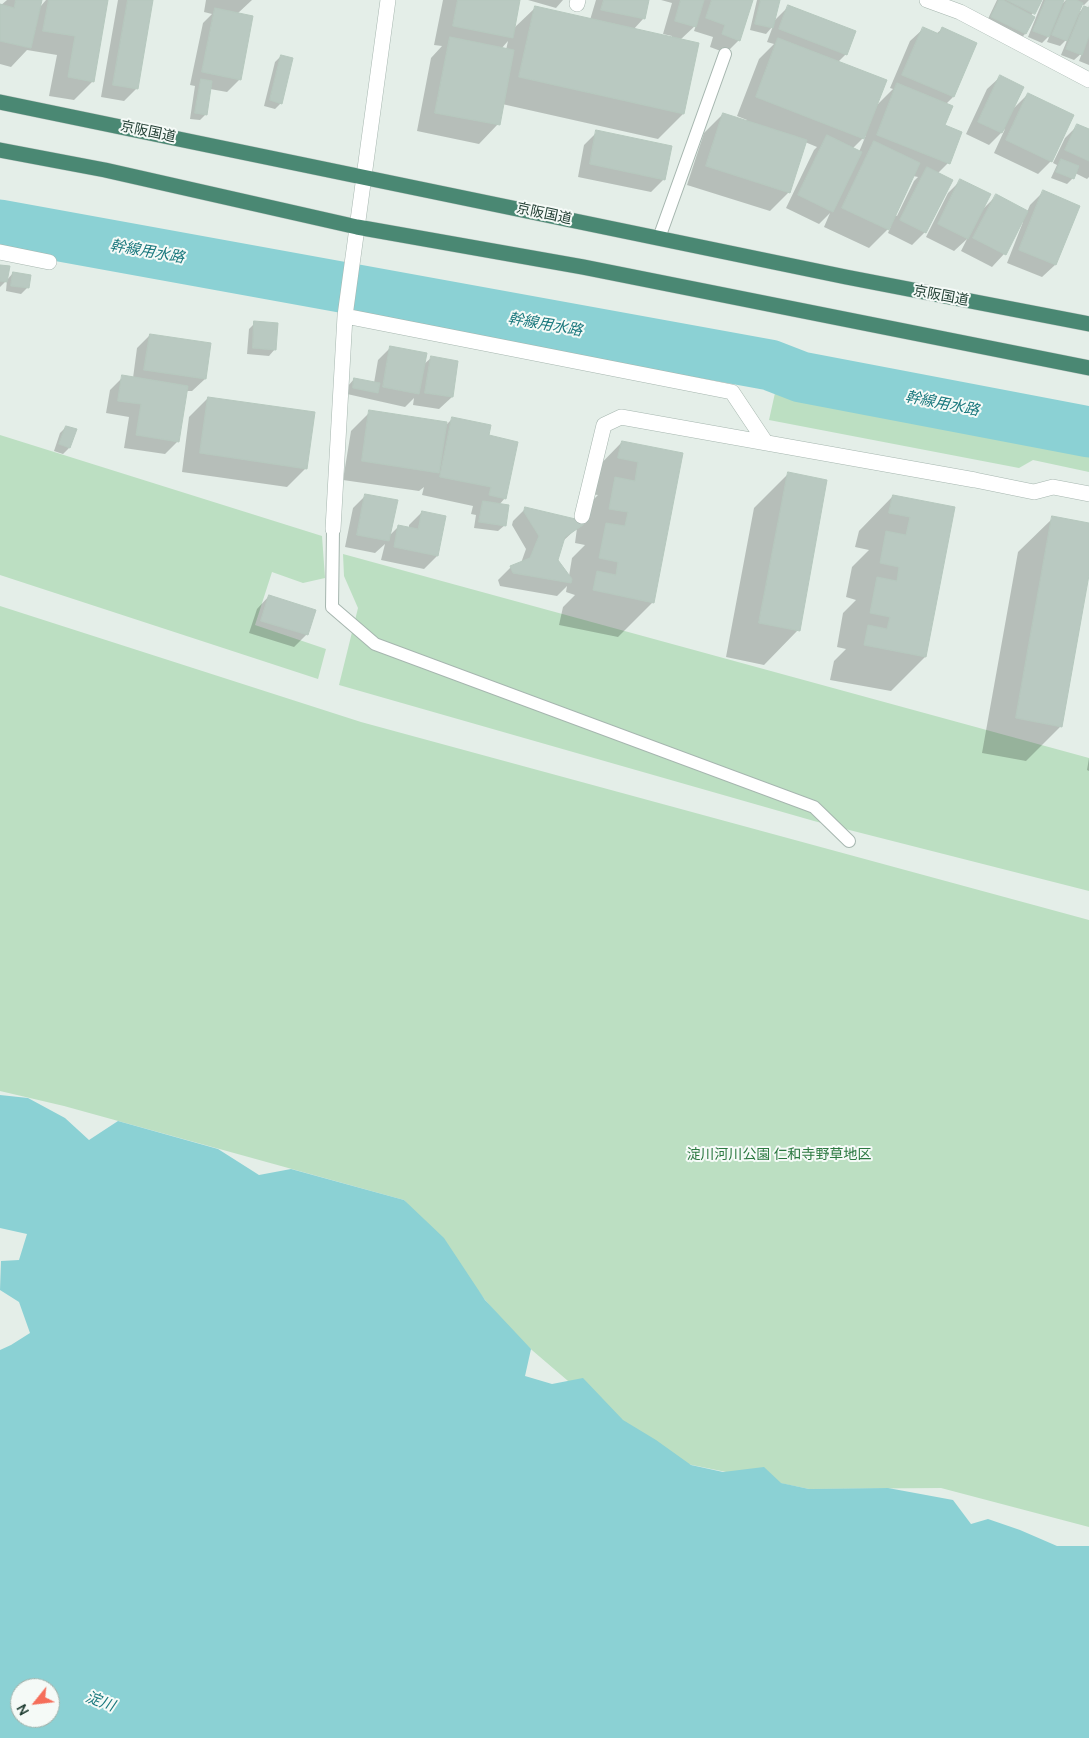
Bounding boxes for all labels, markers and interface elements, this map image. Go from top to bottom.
street label: 京阪国道 [119,118,177,146]
street label: 京阪国道 [515,200,573,228]
water label: 幹線用水路 [109,237,185,267]
street label: 京阪国道 [912,282,970,310]
water label: 幹線用水路 [507,310,583,340]
water label: 幹線用水路 [903,388,981,420]
park label: 淀川河川公園 仁和寺野草地区 [687,1147,871,1163]
north arrow [10,1678,60,1728]
water label: 淀川 [83,1688,117,1716]
text: N [12,1701,33,1719]

